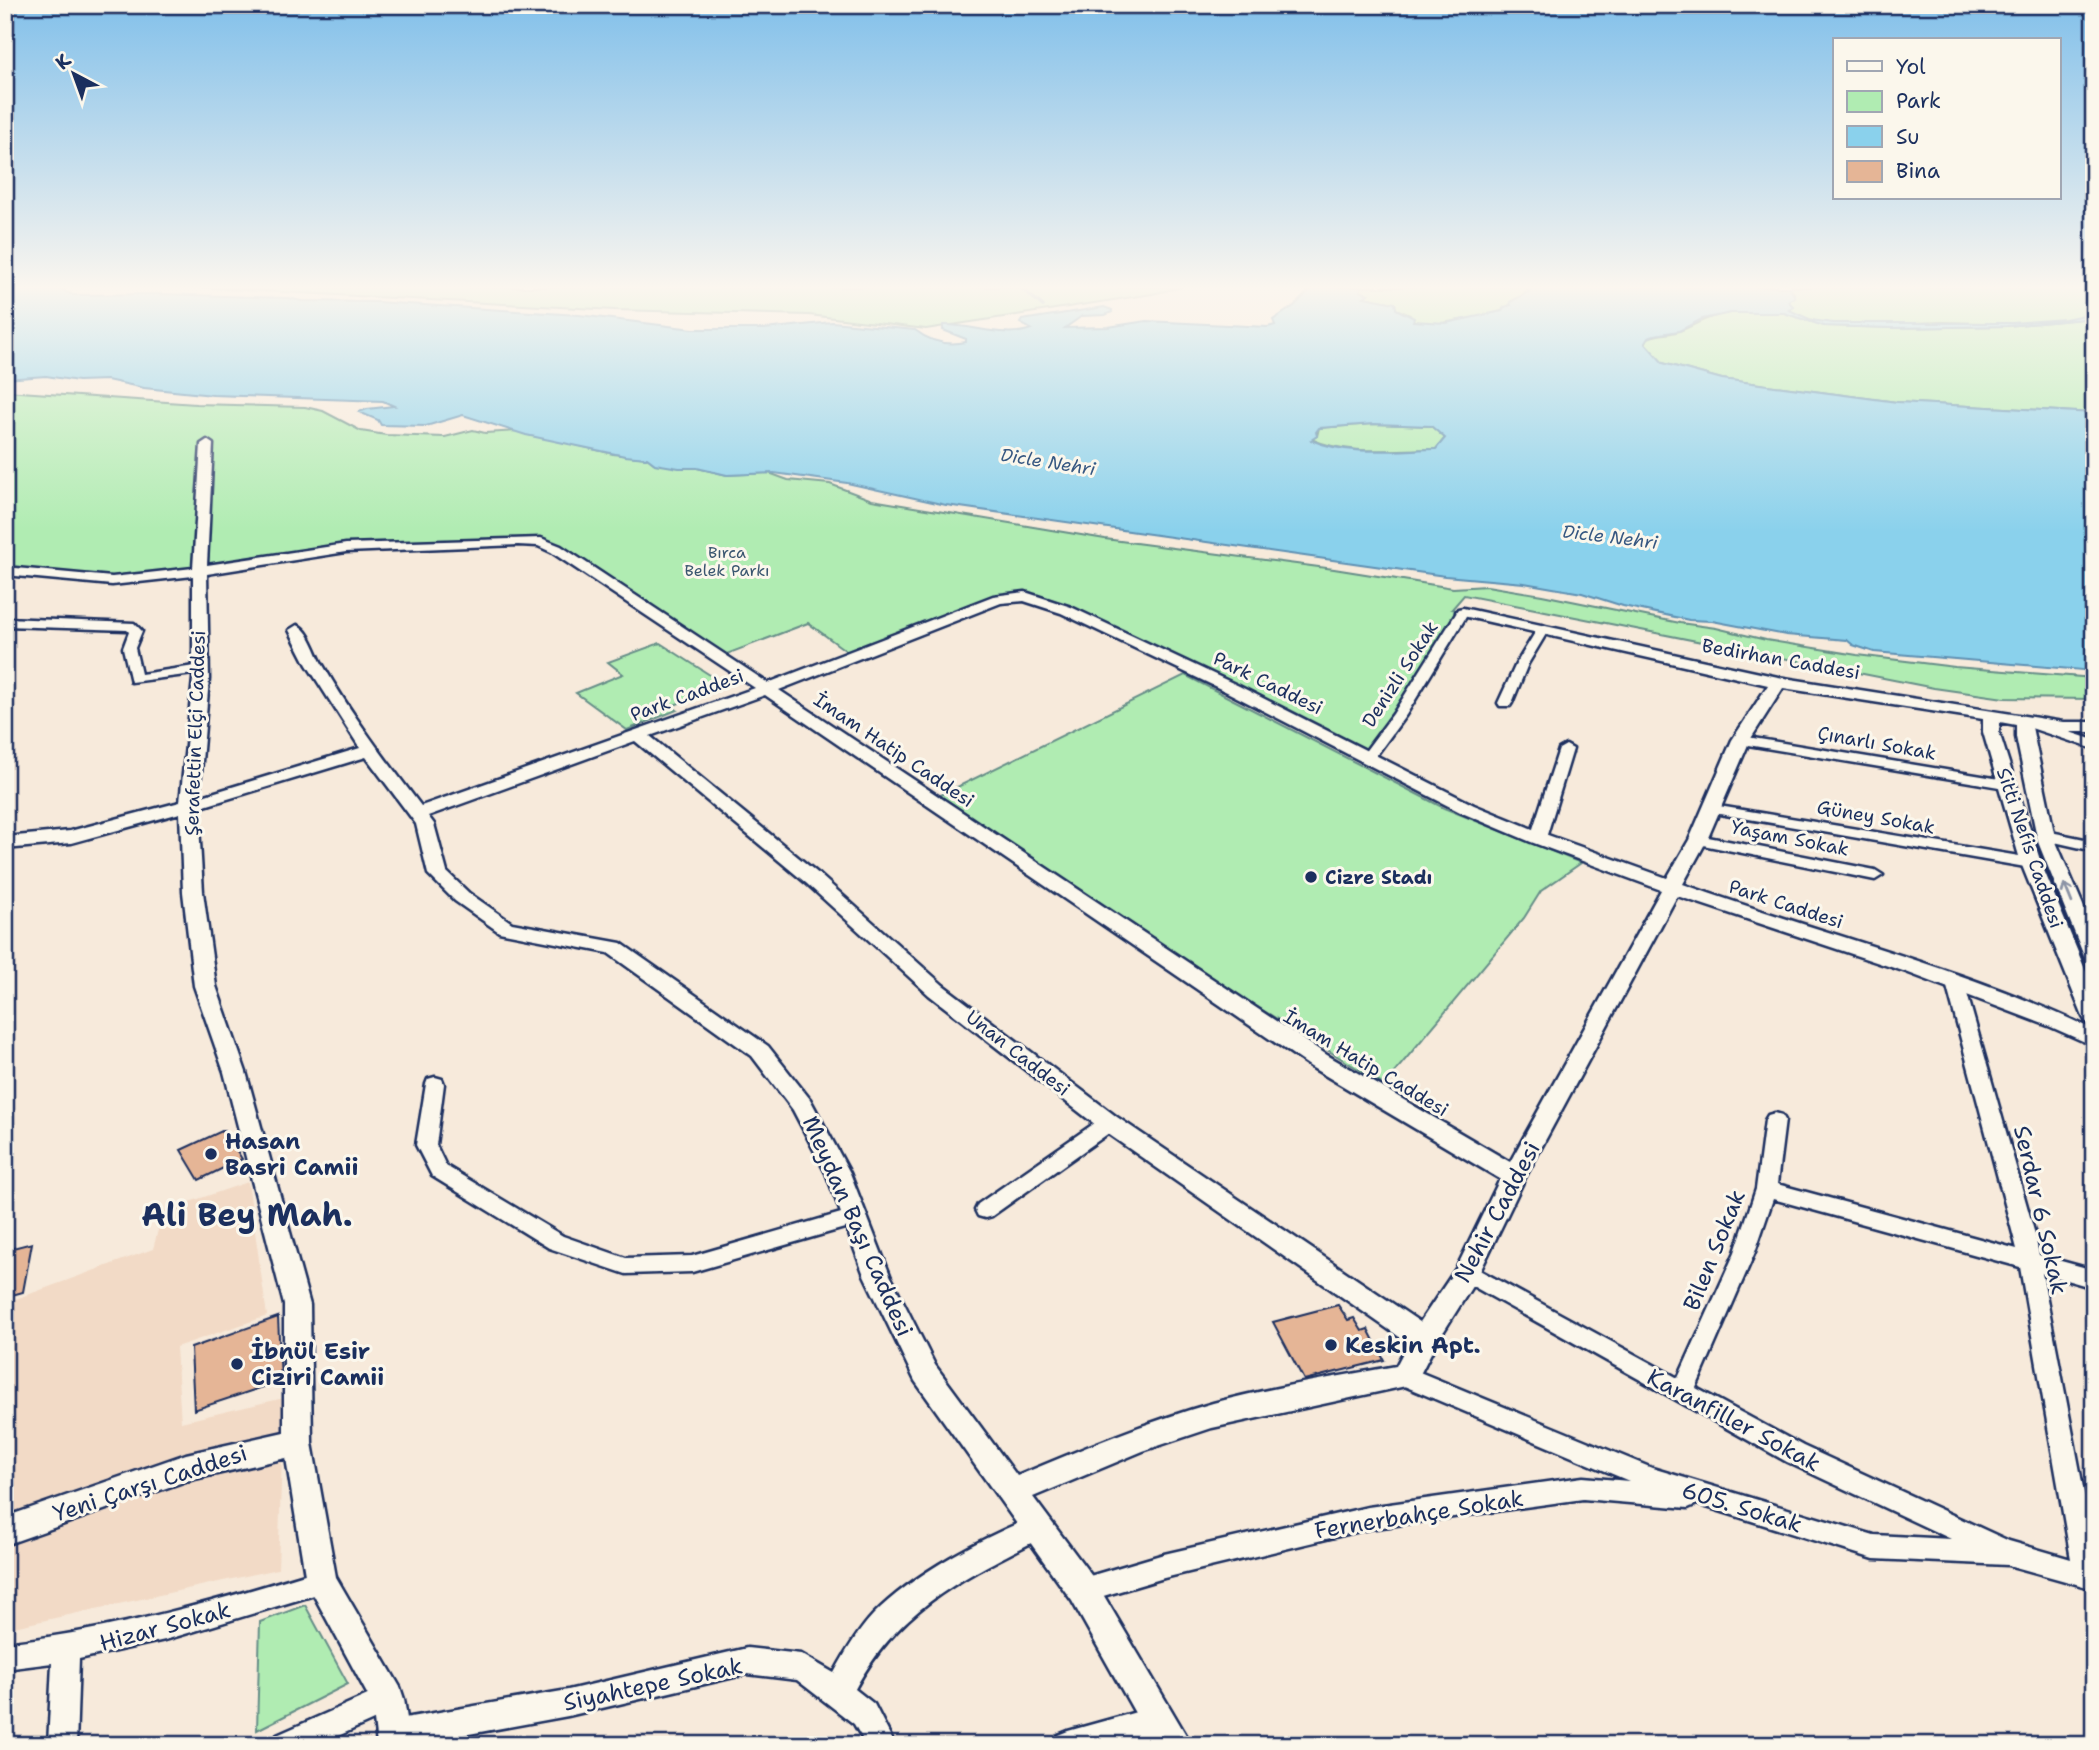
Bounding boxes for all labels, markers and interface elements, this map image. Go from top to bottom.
north arrow [38,38,108,108]
legend [1833,38,2060,200]
text: K [50,48,76,75]
text: Yol [1896,53,1926,81]
text: Park [1896,87,1941,115]
text: Su [1896,123,1919,151]
text: Bina [1896,157,1940,185]
water label: Dicle Nehri [999,443,1098,481]
water label: Dicle Nehri [1561,519,1660,555]
park label: Bırca Belek Parkı [685,542,770,581]
street label: Denizli Sokak [1356,616,1444,732]
street label: Şerafettin Elçi Caddesi [179,630,211,836]
street label: Bedirhan Caddesi [1700,633,1862,685]
street label: Park Caddesi [1209,646,1327,720]
street label: Park Caddesi [627,663,747,727]
street label: İmam Hatip Caddesi [809,687,979,813]
street label: Çınarlı Sokak [1816,720,1938,766]
street label: Sitti Nefis Caddesi [1991,764,2069,932]
street label: Güney Sokak [1815,794,1937,840]
street label: Yaşam Sokak [1729,814,1851,862]
place label: Cizre Stadı [1325,865,1432,890]
marker: Cizre Stadı [1303,869,1319,885]
street label: Park Caddesi [1726,874,1846,934]
one-way arrow [2060,882,2073,904]
street label: Unan Caddesi [961,1004,1075,1102]
street label: İmam Hatip Caddesi [1279,1004,1453,1122]
street label: Meydan Başı Caddesi [796,1111,920,1341]
street label: Serdar 6 Sokak [2007,1123,2075,1297]
place label: Hasan Basri Camii [225,1126,358,1182]
street label: Nehir Caddesi [1447,1136,1547,1288]
marker: Hasan Basri Camii [203,1146,219,1162]
street label: Bilen Sokak [1676,1185,1752,1315]
district label: Ali Bey Mah. [141,1193,353,1236]
place label: Keskin Apt. [1345,1330,1481,1360]
place label: İbnül Esir Ciziri Camii [251,1336,384,1392]
marker: Keskin Apt. [1323,1337,1339,1353]
marker: İbnül Esir Ciziri Camii [229,1356,245,1372]
street label: Karanfiller Sokak [1642,1362,1826,1478]
street label: Yeni Çarşı Caddesi [49,1437,251,1529]
street label: 605. Sokak [1678,1474,1806,1540]
street label: Fernerbahçe Sokak [1312,1483,1526,1545]
street label: Hizar Sokak [96,1594,234,1658]
street label: Siyahtepe Sokak [561,1650,745,1718]

